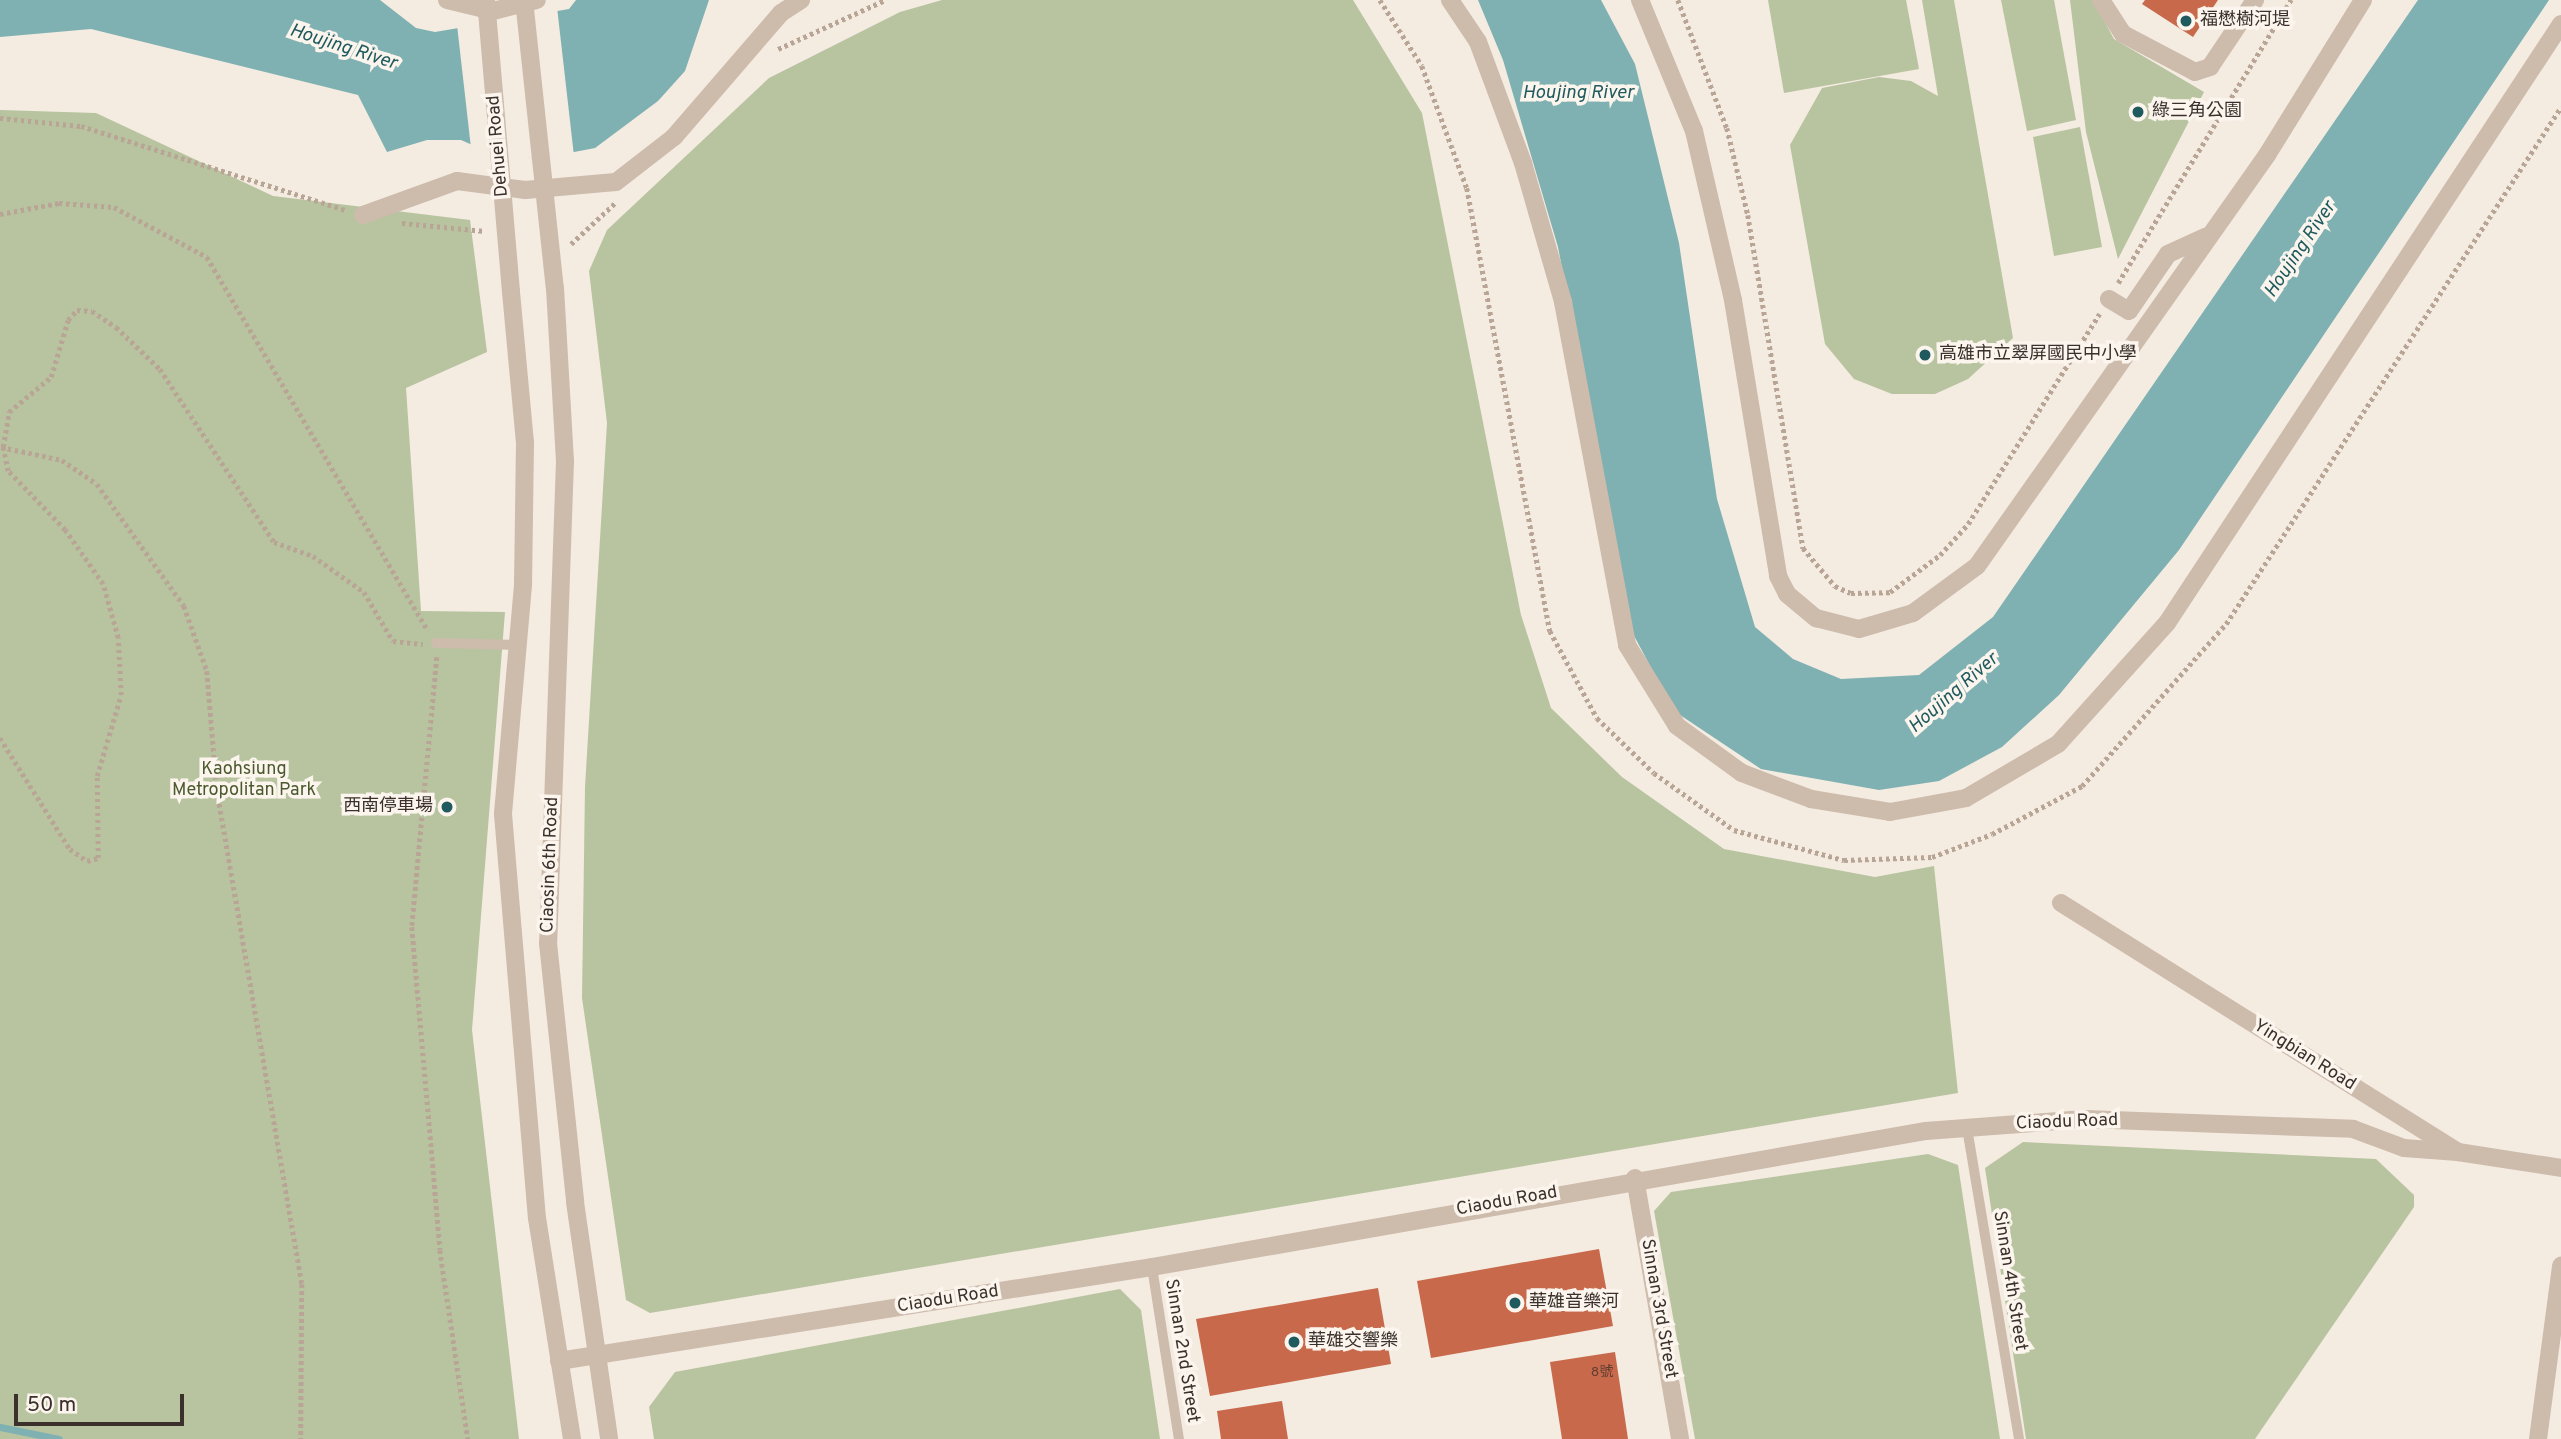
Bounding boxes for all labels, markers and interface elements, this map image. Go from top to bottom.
place label: 福懋樹河堤 [2200,10,2290,32]
marker: 福懋樹河堤 [2178,13,2194,29]
water label: Houjing River [287,20,399,76]
water label: Houjing River [1522,83,1634,105]
street label: Dehuei Road [484,94,514,198]
place label: 綠三角公園 [2152,101,2242,123]
marker: 綠三角公園 [2130,104,2146,120]
water label: Houjing River [2260,197,2342,303]
place label: 高雄市立翠屏國民中小學 [1939,344,2137,366]
marker: 高雄市立翠屏國民中小學 [1917,347,1933,363]
water label: Houjing River [1905,649,2003,739]
park label: Kaohsiung Metropolitan Park [172,760,316,802]
place label: 西南停車場 [343,796,433,818]
street label: Ciaosin 6th Road [538,796,564,934]
marker: 西南停車場 [439,799,455,815]
street label: Yingbian Road [2249,1016,2359,1096]
street label: Ciaodu Road [2015,1110,2119,1136]
street label: Ciaodu Road [1455,1182,1559,1222]
street label: Sinnan 4th Street [1987,1209,2031,1353]
street label: Sinnan 3rd Street [1635,1238,1681,1380]
street label: Sinnan 2nd Street [1159,1278,1203,1424]
street label: Ciaodu Road [896,1281,1000,1319]
place label: 華雄音樂河 [1529,1292,1619,1314]
marker: 華雄音樂河 [1507,1295,1523,1311]
place label: 華雄交響樂 [1308,1331,1398,1353]
marker: 華雄交響樂 [1286,1334,1302,1350]
house number: 8號 [1591,1365,1613,1381]
scale bar [18,1380,187,1424]
text: 50 m [27,1392,76,1419]

